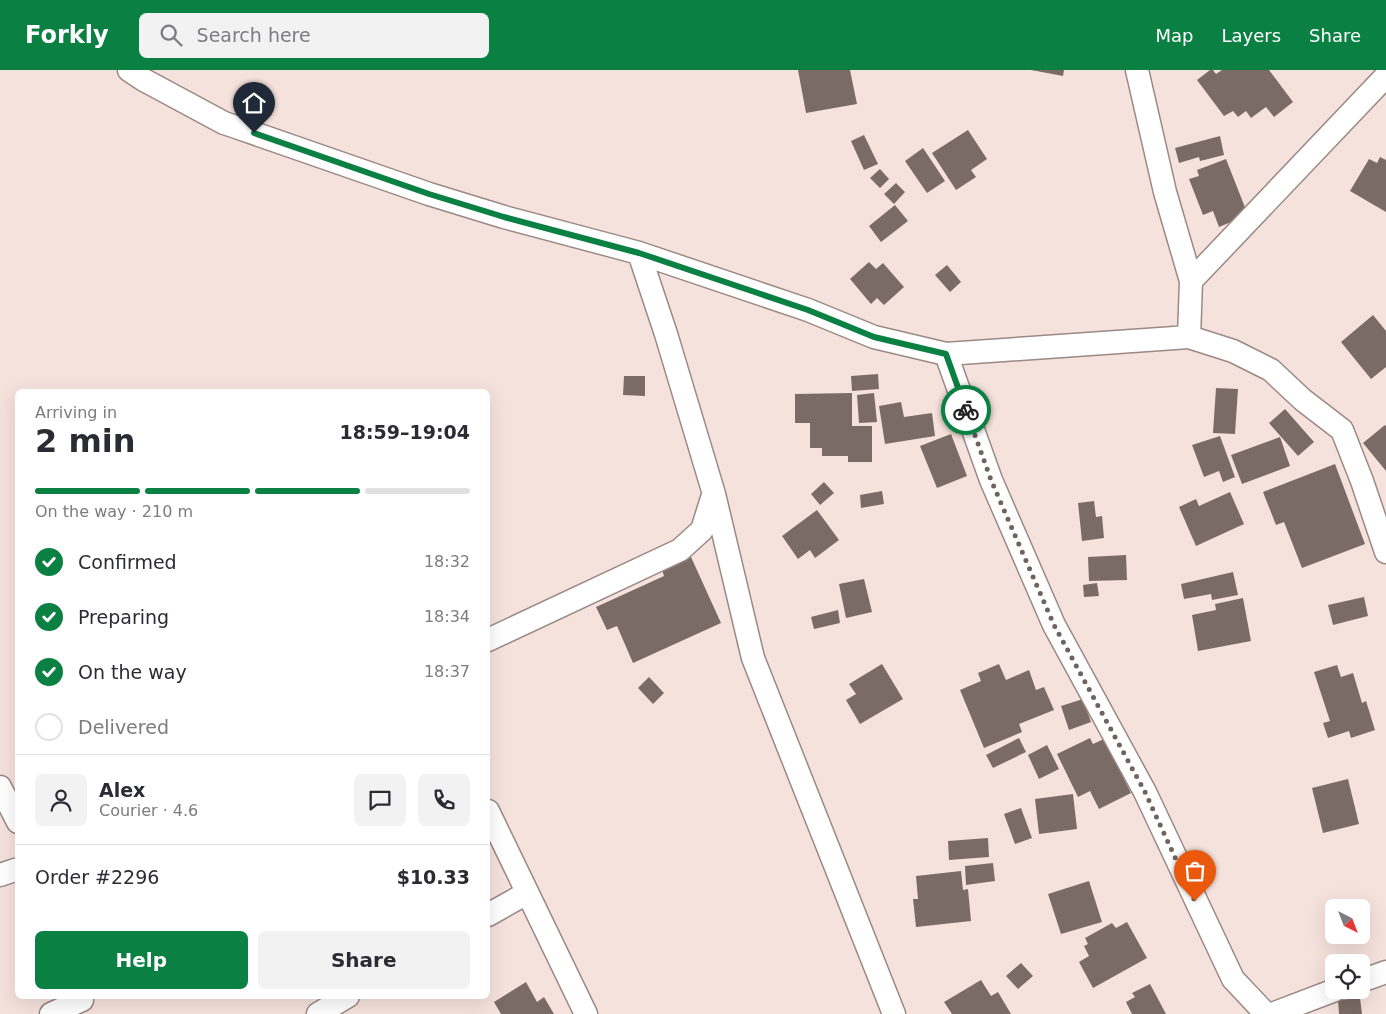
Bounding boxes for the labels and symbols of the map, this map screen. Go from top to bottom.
pin [233,82,275,133]
courier [941,385,991,435]
pin [1174,850,1216,901]
north arrow [1325,899,1370,944]

